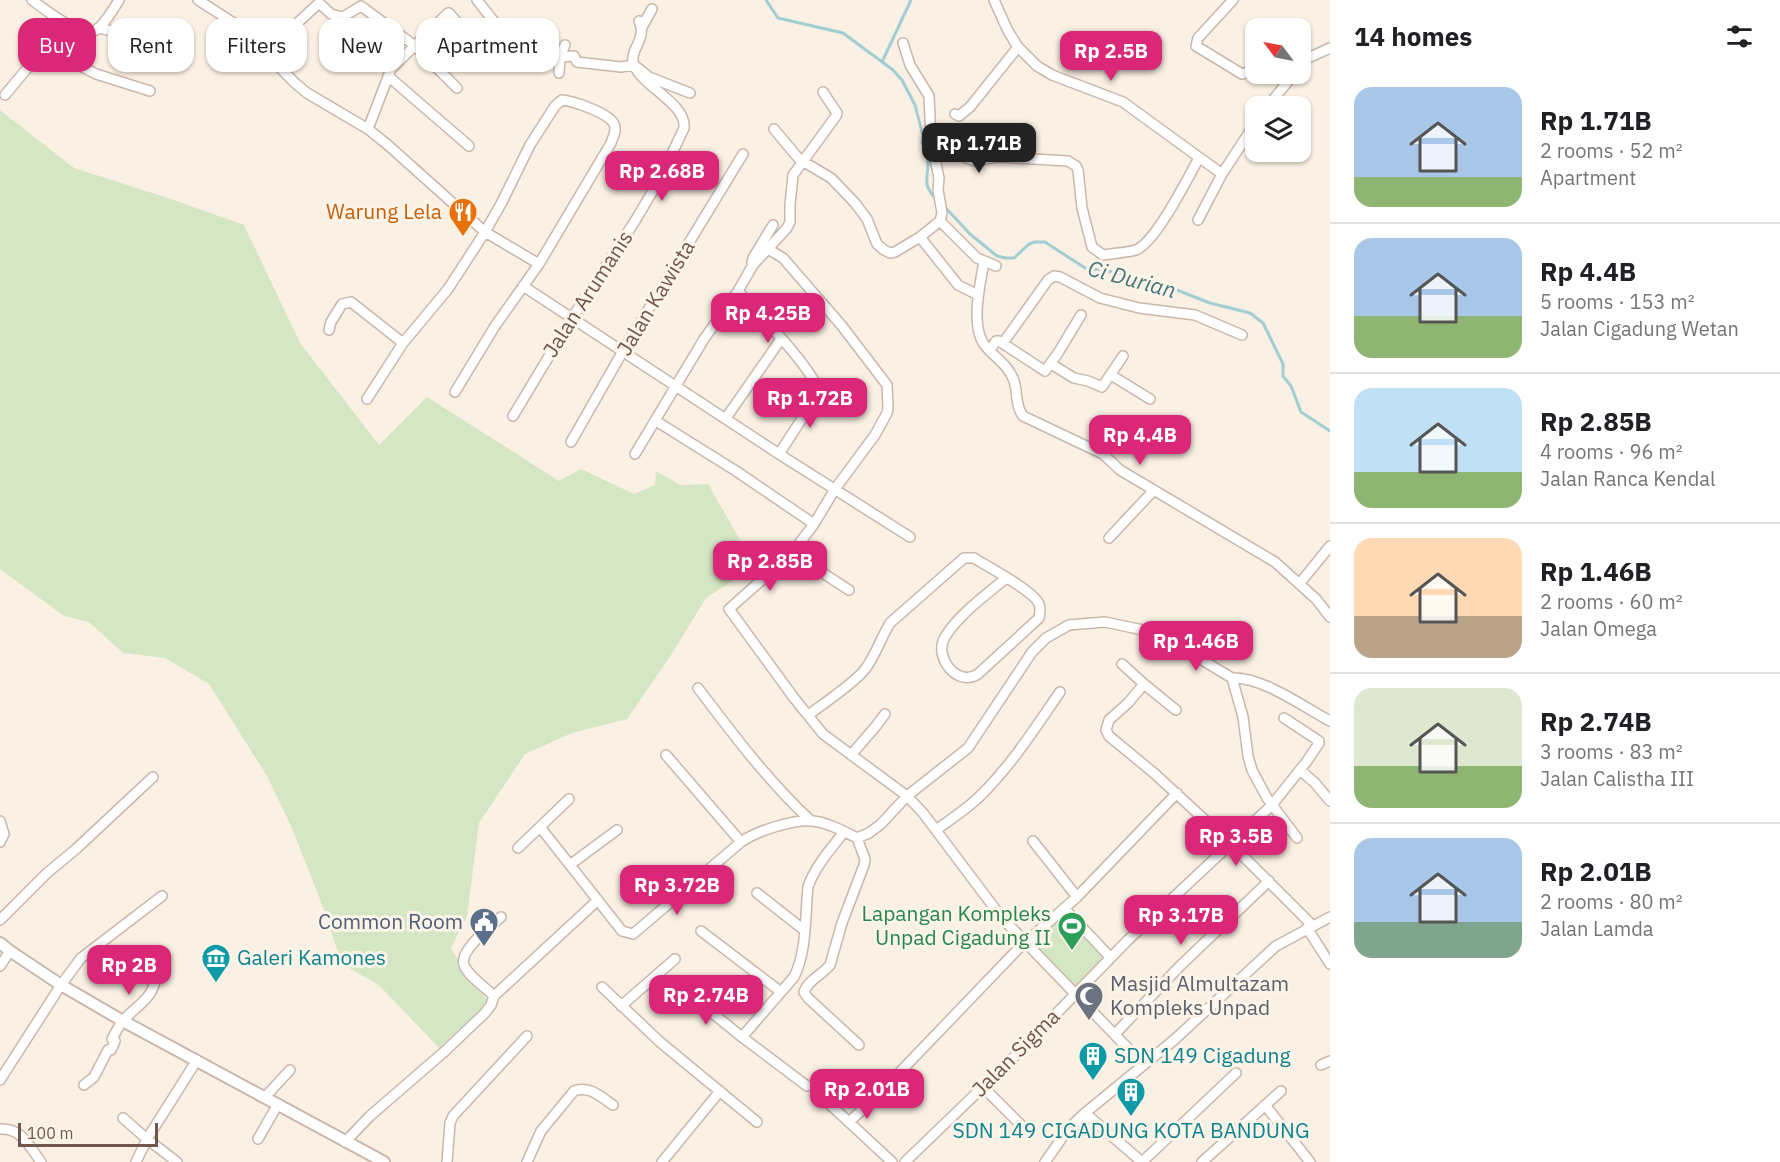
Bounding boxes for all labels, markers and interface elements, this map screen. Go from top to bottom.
chip: Buy [18,18,96,72]
chip: Rent [108,18,194,72]
chip: Filters [206,18,307,72]
chip: New [319,18,404,72]
chip: Apartment [416,18,559,72]
north arrow [1245,18,1311,84]
map controls [1245,18,1311,162]
text: 14 homes [1354,19,1472,53]
icon: filters [1723,20,1756,53]
pin: Rp 2.5B [1056,31,1166,82]
text: Rp 2.5B [1074,37,1148,64]
button: layers [1245,96,1311,162]
text: Rp 1.71B [1540,103,1652,137]
icon: home [1402,111,1474,183]
pin: Rp 1.71B [917,123,1041,174]
text: Rp 1.71B [936,129,1022,156]
text: 2 rooms · 52 m² [1540,137,1683,164]
pin: Rp 2.68B [600,151,724,202]
text: Rp 2.68B [619,157,705,184]
text: Apartment [1540,164,1636,191]
restaurant icon: Warung Lela [447,196,479,238]
place label: Warung Lela [326,197,442,225]
street label: Jalan Arumanis [536,225,639,362]
street label: Jalan Kawista [610,235,701,360]
water label: Ci Durian [1085,253,1179,304]
text: Rp 4.4B [1540,254,1636,288]
icon: home [1402,262,1474,334]
text: 5 rooms · 153 m² [1540,288,1695,315]
pin: Rp 4.25B [706,293,830,344]
text: Rp 4.25B [725,299,811,326]
text: Jalan Cigadung Wetan [1540,315,1739,342]
pin: Rp 1.72B [748,378,872,429]
text: Rp 1.72B [767,384,853,411]
text: Rp 2.85B [1540,404,1652,438]
icon: home [1402,412,1474,484]
pin: Rp 4.4B [1085,415,1195,466]
text: Rp 4.4B [1103,421,1177,448]
text: 4 rooms · 96 m² [1540,438,1683,465]
text: Jalan Ranca Kendal [1540,465,1715,492]
pin: Rp 2.85B [708,541,832,592]
text: Rp 2.85B [727,547,813,574]
text: Rp 1.46B [1540,554,1652,588]
icon: home [1402,562,1474,634]
text: 2 rooms · 60 m² [1540,588,1683,615]
text: Jalan Omega [1540,615,1657,642]
pin: Rp 1.46B [1134,621,1258,672]
text: Rp 1.46B [1153,627,1239,654]
text: Rp 2.74B [1540,704,1652,738]
icon: home [1402,712,1474,784]
text: 3 rooms · 83 m² [1540,738,1683,765]
text: Jalan Calistha III [1540,765,1694,792]
pin: Rp 3.5B [1181,816,1291,867]
text: Rp 3.5B [1199,822,1273,849]
text: Rp 2.01B [1540,854,1652,888]
icon: home [1402,862,1474,934]
pin: Rp 3.72B [615,865,739,916]
text: Rp 3.72B [634,871,720,898]
text: 2 rooms · 80 m² [1540,888,1683,915]
pin: Rp 3.17B [1119,895,1243,946]
place label: Lapangan Kompleks Unpad Cigadung II [861,899,1051,951]
text: Rp 3.17B [1138,901,1224,928]
public building icon: Common Room [468,906,500,948]
place label: Common Room [318,907,463,935]
sports icon: Lapangan Kompleks Unpad Cigadung II [1056,910,1088,952]
text: Jalan Lamda [1540,915,1654,942]
museum icon: Galeri Kamones [200,942,232,984]
place label: Galeri Kamones [237,943,386,971]
pin: Rp 2B [87,945,171,996]
text: Rp 2B [101,951,157,978]
place label: Masjid Almultazam Kompleks Unpad [1110,969,1289,1021]
pin: Rp 2.74B [644,975,768,1026]
mosque icon: Masjid Almultazam Kompleks Unpad [1073,980,1105,1022]
text: Rp 2.74B [663,981,749,1008]
street label: Jalan Sigma [965,1002,1065,1102]
building icon: SDN 149 Cigadung [1077,1040,1109,1082]
place label: SDN 149 Cigadung [1114,1041,1291,1069]
pin: Rp 2.01B [805,1069,929,1120]
text: Rp 2.01B [824,1075,910,1102]
building icon: SDN 149 CIGADUNG KOTA BANDUNG [1115,1076,1147,1118]
place label: SDN 149 CIGADUNG KOTA BANDUNG [953,1116,1309,1144]
scale bar [18,1120,158,1148]
text: 100 m [27,1123,74,1143]

